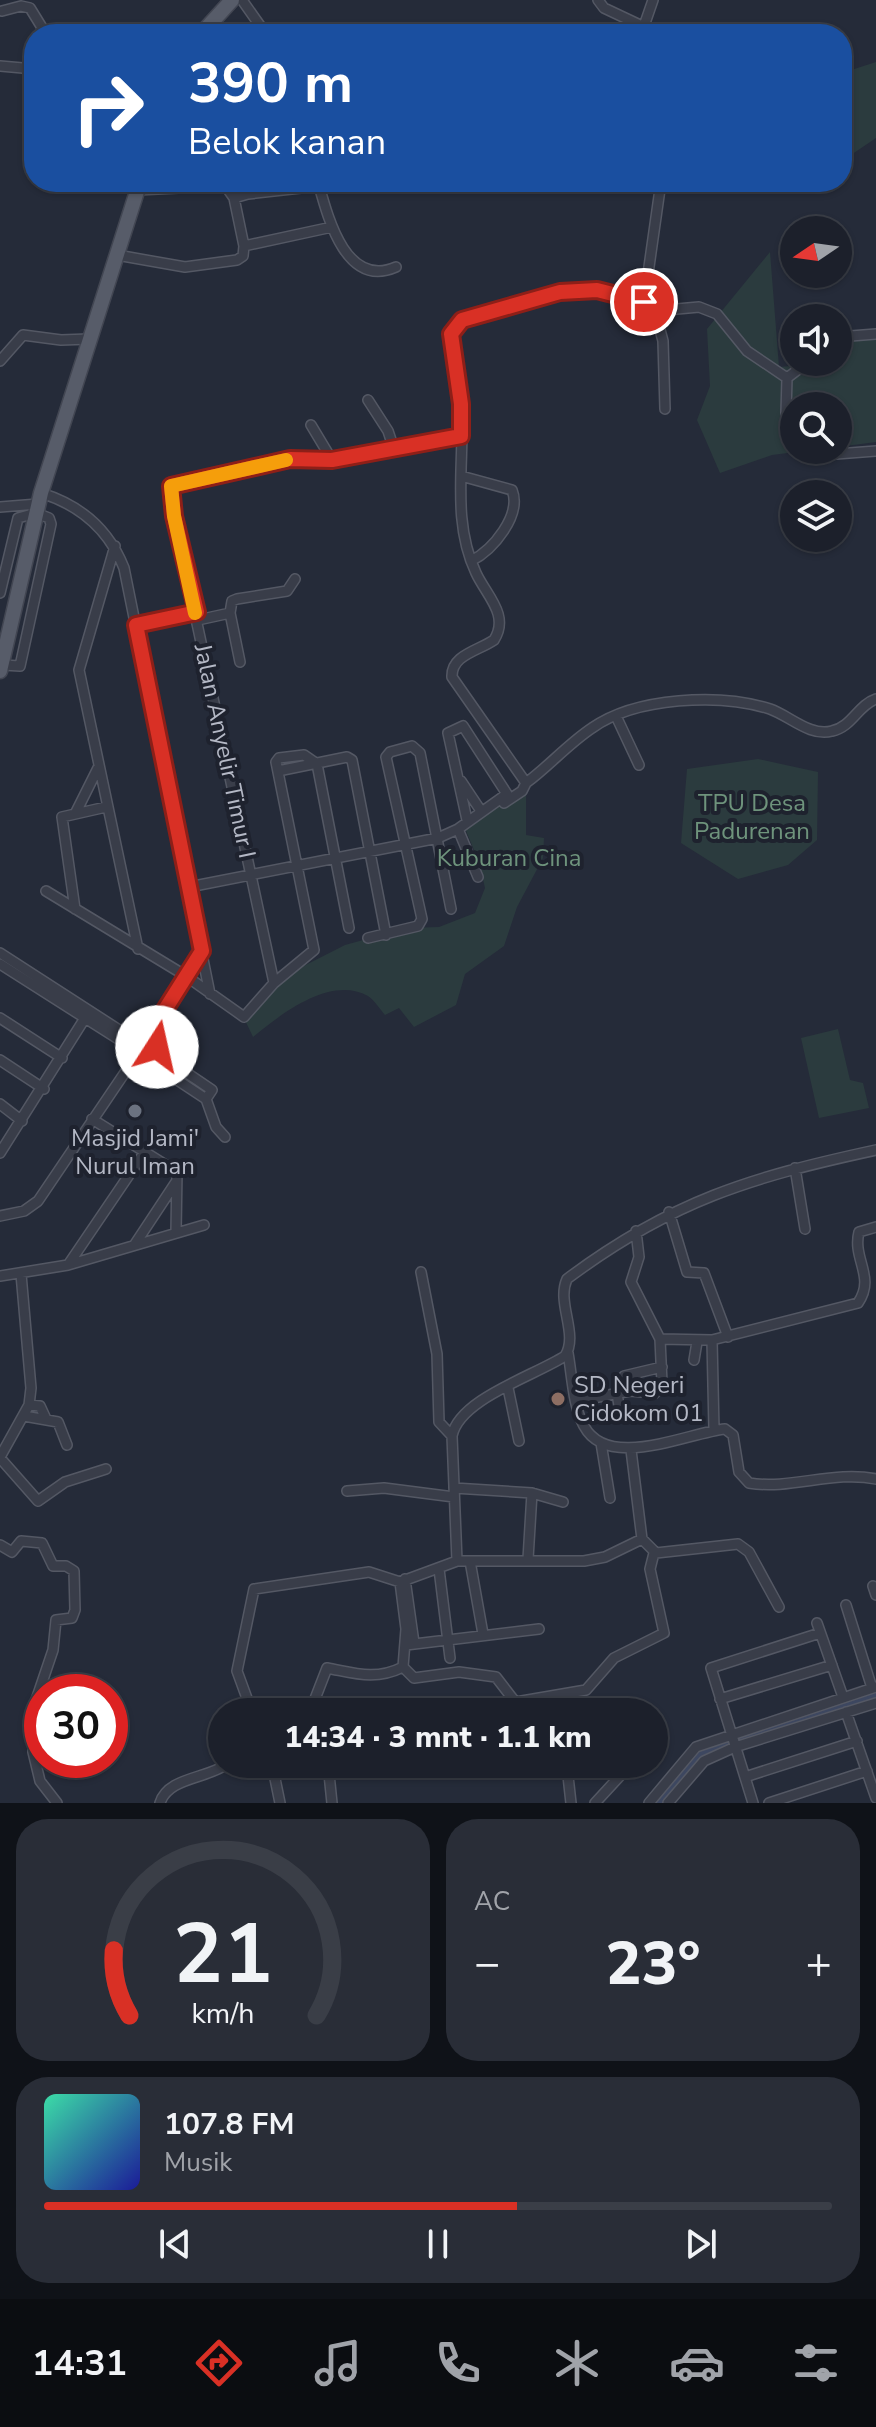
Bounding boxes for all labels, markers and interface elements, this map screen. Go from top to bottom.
text: 390 m [188,45,353,122]
icon: right [56,56,160,160]
text: Belok kanan [188,118,386,167]
north arrow [780,216,852,288]
map controls [780,216,852,552]
pin [610,268,678,336]
icon: arrive [622,280,666,324]
button: sound [780,304,852,376]
button: search [780,392,852,464]
button: layers [780,480,852,552]
street label: Jalan Anyelir Timur I [186,640,263,861]
park label: TPU Desa Padurenan [694,787,810,847]
park label: Kuburan Cina [437,842,581,874]
position arrow [115,1005,199,1089]
marker: Masjid Jami' Nurul Iman [126,1102,144,1120]
place label: Masjid Jami' Nurul Iman [71,1122,199,1182]
place label: SD Negeri Cidokom 01 [574,1369,704,1429]
marker: SD Negeri Cidokom 01 [549,1390,567,1408]
speed limit sign: 30 [24,1674,128,1778]
text: 14:34 · 3 mnt · 1.1 km [284,1717,592,1758]
text: AC [474,1884,510,1919]
text: 21 [173,1898,273,2011]
text: 23° [605,1923,701,2005]
text: − [474,1934,500,1994]
text: + [806,1934,832,1994]
text: km/h [192,1994,254,2033]
text: 107.8 FM [164,2104,294,2145]
text: Musik [164,2145,232,2180]
icon: previous [153,2222,197,2266]
icon: pause [416,2222,460,2266]
icon: next [679,2222,723,2266]
icon: directions [191,2335,247,2391]
icon: music [310,2335,366,2391]
icon: phone [430,2335,486,2391]
icon: climate [549,2335,605,2391]
icon: car [669,2335,725,2391]
icon: filters [788,2335,844,2391]
text: 14:31 [32,2339,127,2388]

